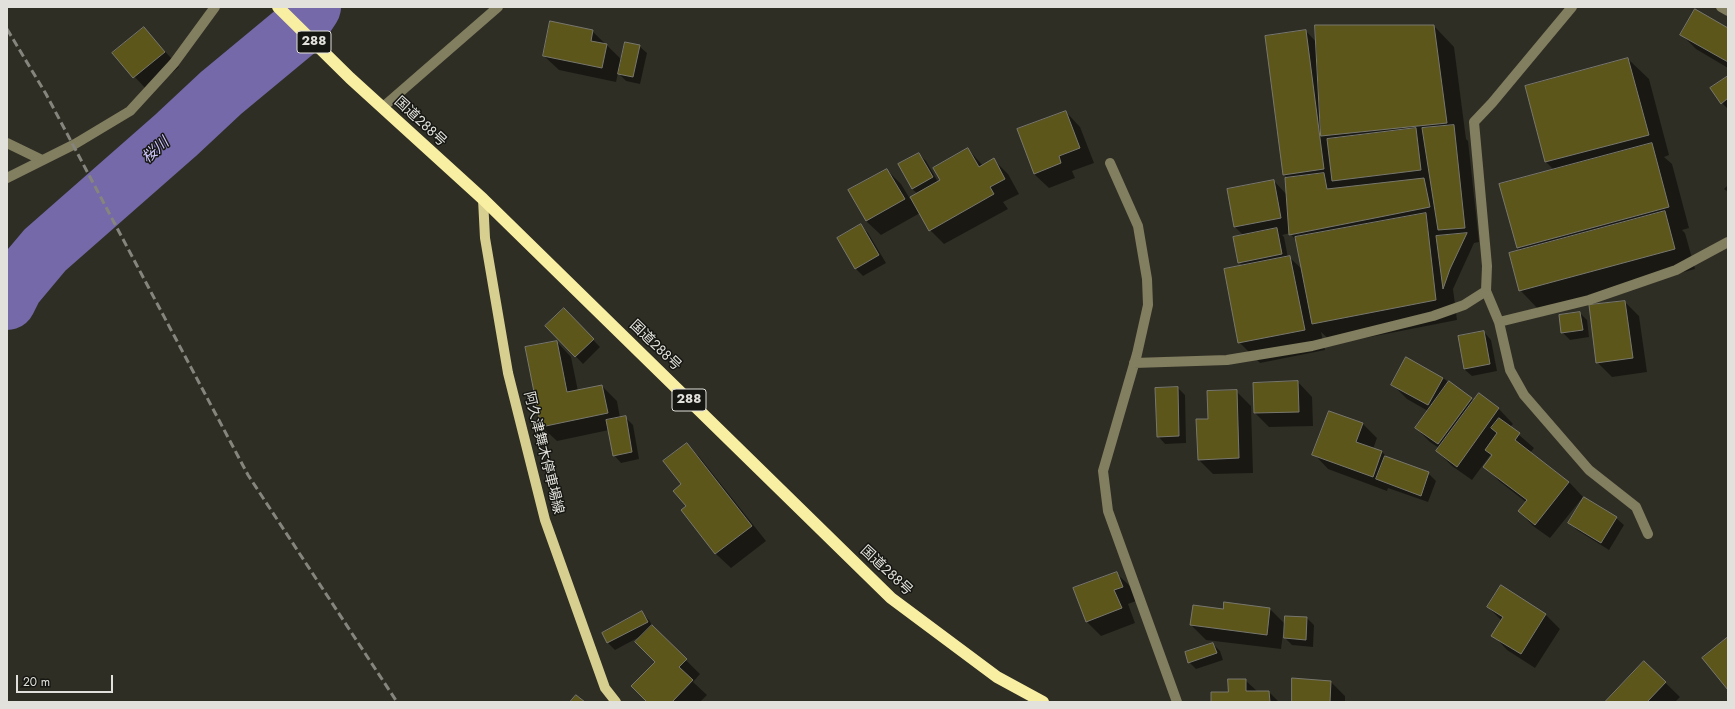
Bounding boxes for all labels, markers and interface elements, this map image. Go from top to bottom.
road number: 288 [297,31,331,53]
street label: 国道288号 [390,94,450,150]
water label: 桜川 [139,134,173,168]
street label: 国道288号 [626,317,684,375]
road number: 288 [672,389,706,411]
street label: 阿久津舞木停車場線 [520,390,566,516]
street label: 国道288号 [856,543,916,599]
scale bar [18,667,115,693]
text: 20 m [23,673,50,691]

